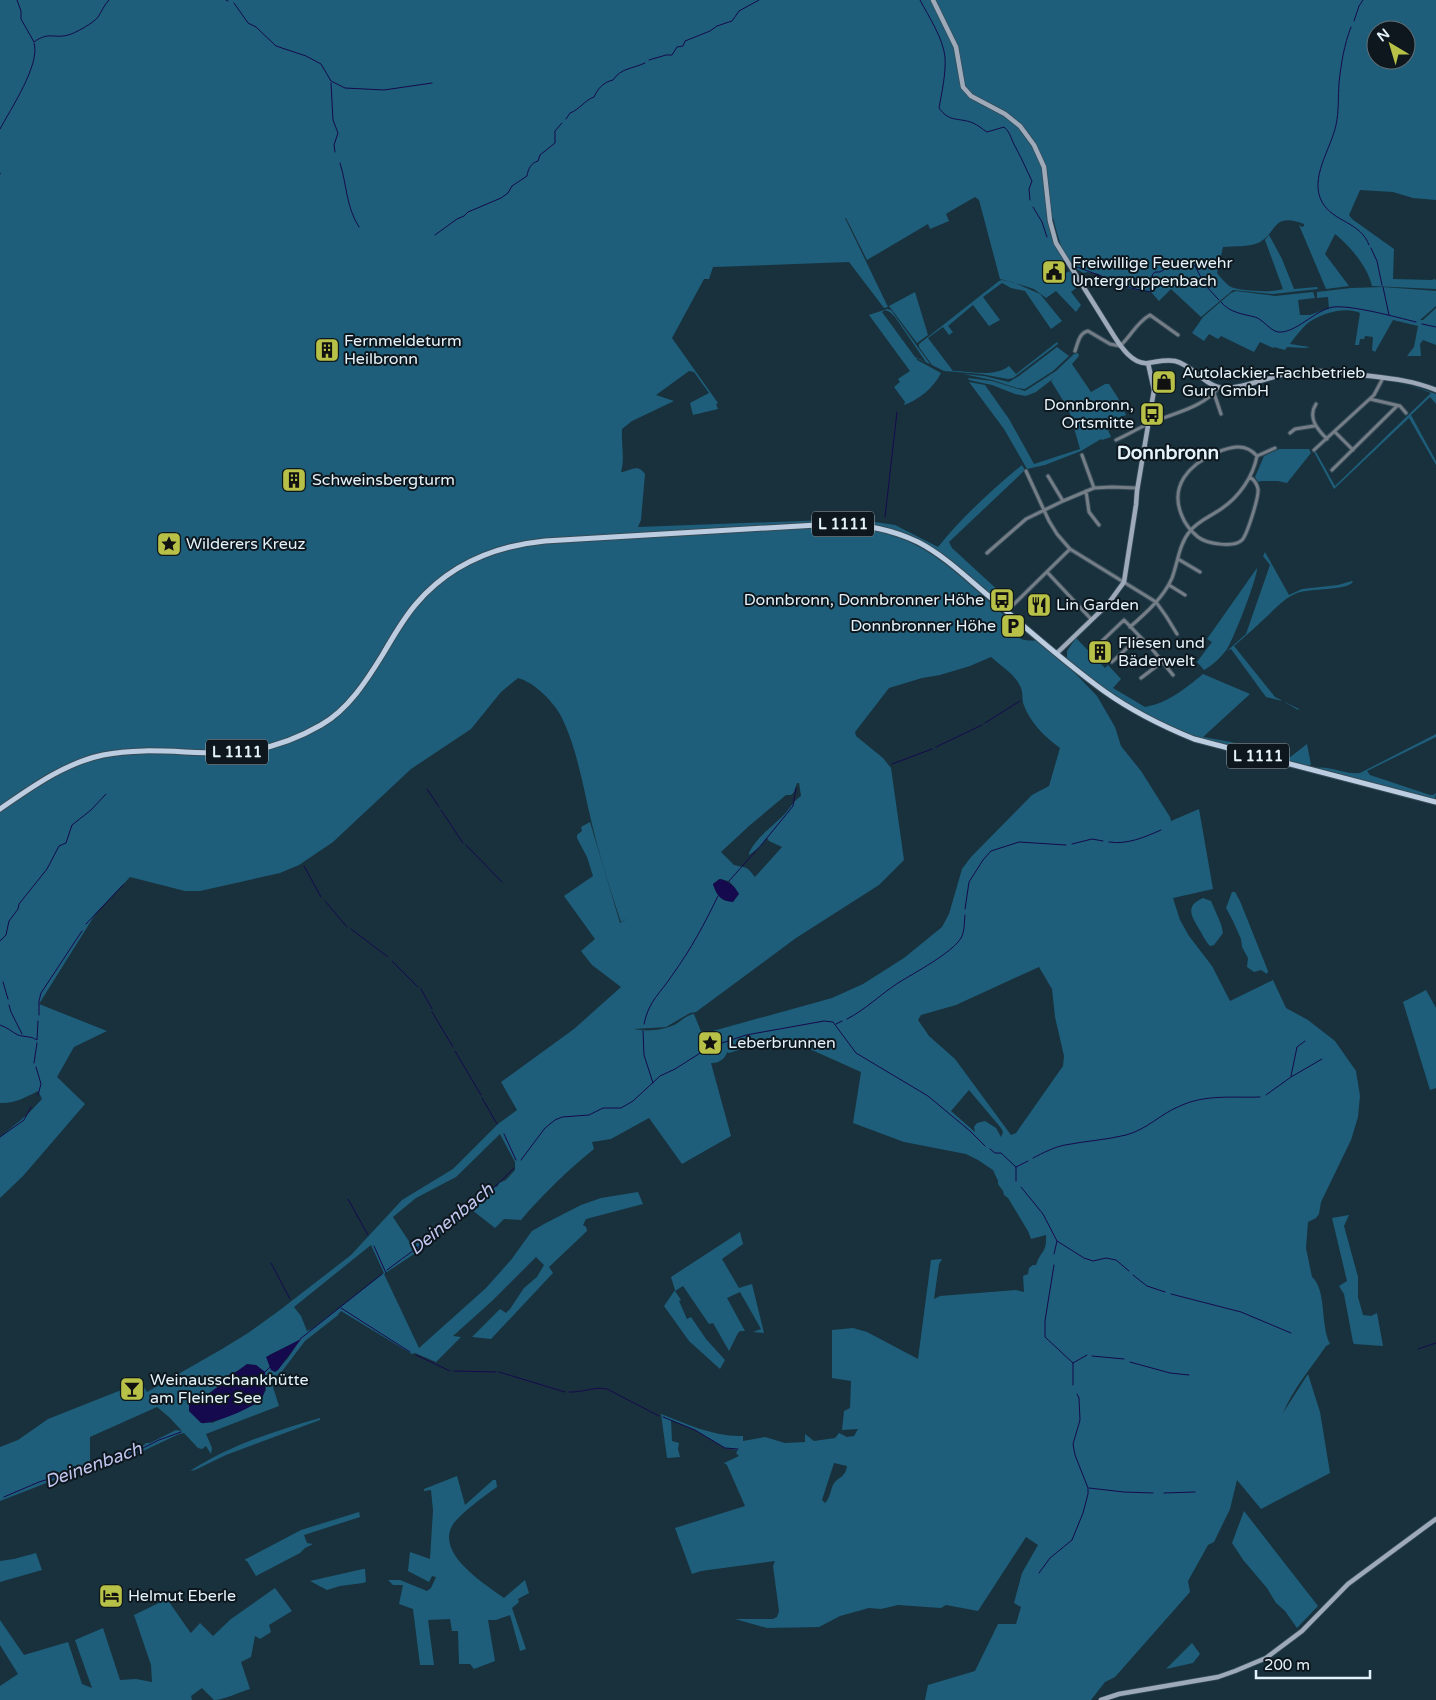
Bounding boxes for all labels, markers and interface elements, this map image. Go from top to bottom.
north arrow [1366,20,1416,70]
text: N [1374,25,1393,45]
place label: Freiwillige Feuerwehr Untergruppenbach [1072,253,1234,291]
public building icon: Freiwillige Feuerwehr Untergruppenbach [1041,259,1067,285]
place label: Fernmeldeturm Heilbronn [344,331,462,369]
building icon: Fernmeldeturm Heilbronn [314,337,340,363]
place label: Autolackier-Fachbetrieb Gurr GmbH [1182,363,1365,401]
shop icon: Autolackier-Fachbetrieb Gurr GmbH [1151,369,1177,395]
place label: Donnbronn, Ortsmitte [1044,395,1134,433]
bus stop icon: Donnbronn, Ortsmitte [1139,401,1165,427]
district label: Donnbronn [1117,442,1219,464]
building icon: Schweinsbergturm [281,467,307,493]
place label: Schweinsbergturm [312,470,455,490]
road number: L 1111 [812,512,874,536]
place icon: Wilderers Kreuz [156,531,182,557]
place label: Wilderers Kreuz [186,534,305,554]
bus stop icon: Donnbronn, Donnbronner Höhe [989,587,1015,613]
place label: Donnbronn, Donnbronner Höhe [744,590,984,610]
restaurant icon: Lin Garden [1026,592,1052,618]
place label: Lin Garden [1056,595,1139,615]
parking icon: Donnbronner Höhe [1000,613,1026,639]
place label: Donnbronner Höhe [850,616,996,636]
place label: Fliesen und Bäderwelt [1118,633,1205,671]
building icon: Fliesen und Bäderwelt [1087,639,1113,665]
road number: L 1111 [206,740,268,764]
road number: L 1111 [1227,744,1289,768]
place icon: Leberbrunnen [697,1030,723,1056]
place label: Leberbrunnen [728,1033,836,1053]
water label: Deinenbach [404,1178,498,1260]
place label: Weinausschankhütte am Fleiner See [150,1370,309,1408]
bar icon: Weinausschankhütte am Fleiner See [119,1376,145,1402]
water label: Deinenbach [41,1437,146,1493]
hotel icon: Helmut Eberle [98,1583,124,1609]
place label: Helmut Eberle [128,1586,236,1606]
scale bar [1256,1648,1370,1680]
text: 200 m [1264,1656,1310,1674]

